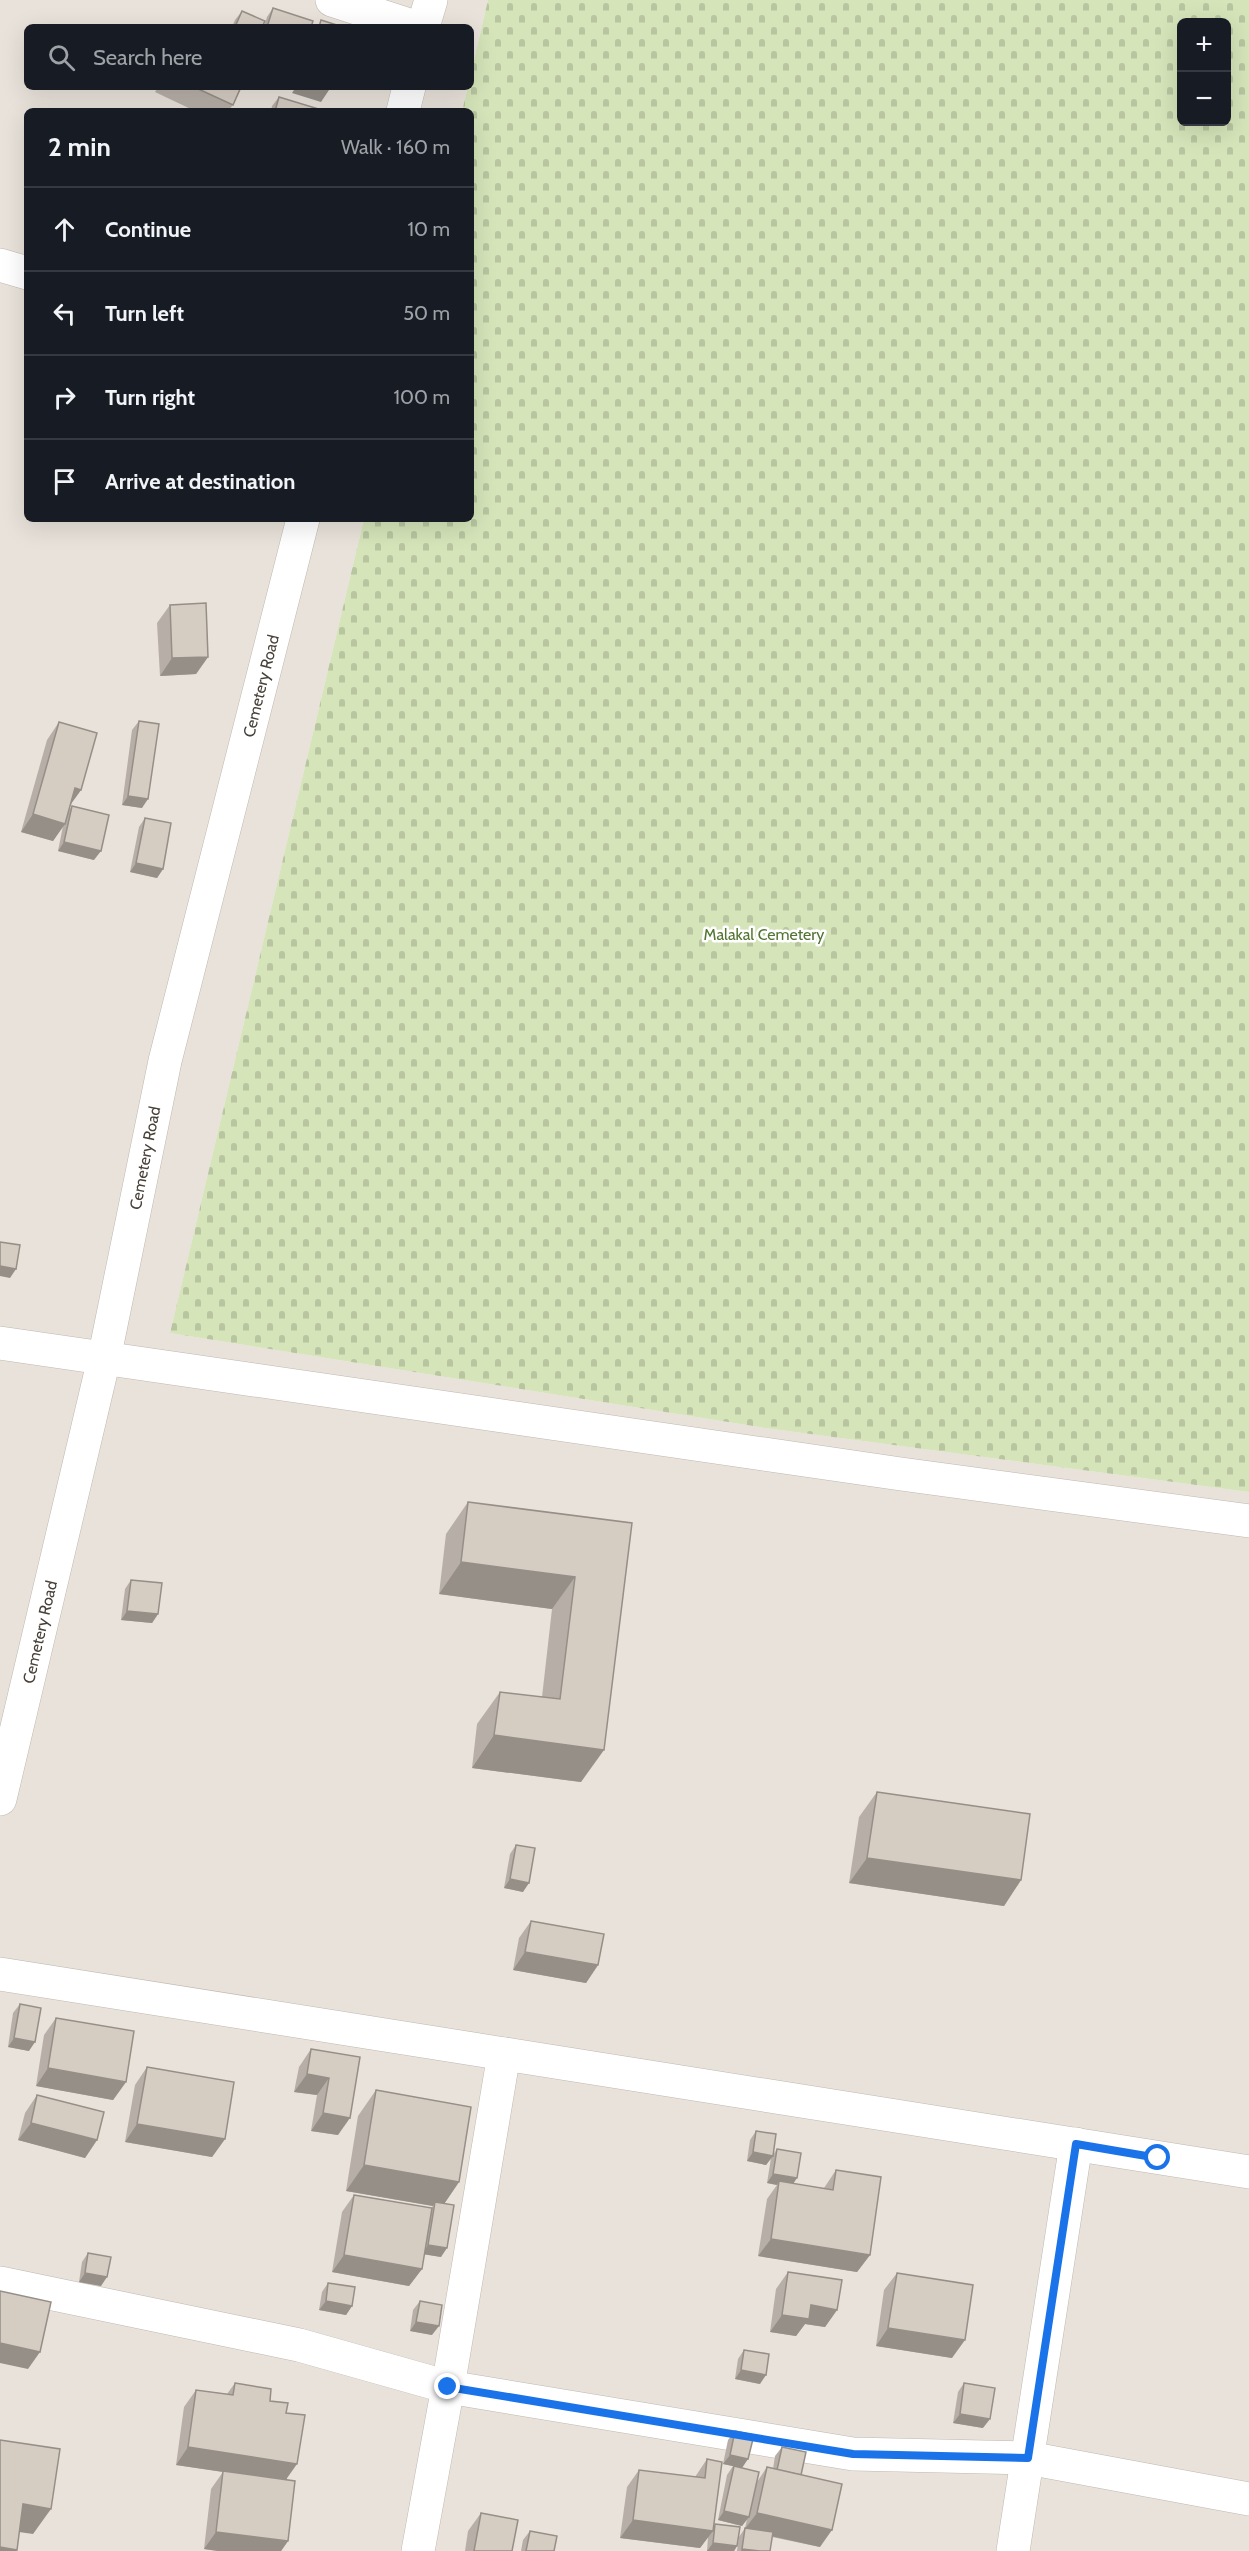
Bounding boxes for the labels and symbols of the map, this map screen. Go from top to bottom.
street label: Cemetery Road [239,633,283,739]
park label: Malakal Cemetery [704,925,824,944]
street label: Cemetery Road [126,1105,164,1211]
street label: Cemetery Road [19,1579,61,1685]
route start [1144,2144,1170,2170]
route end [434,2373,460,2399]

